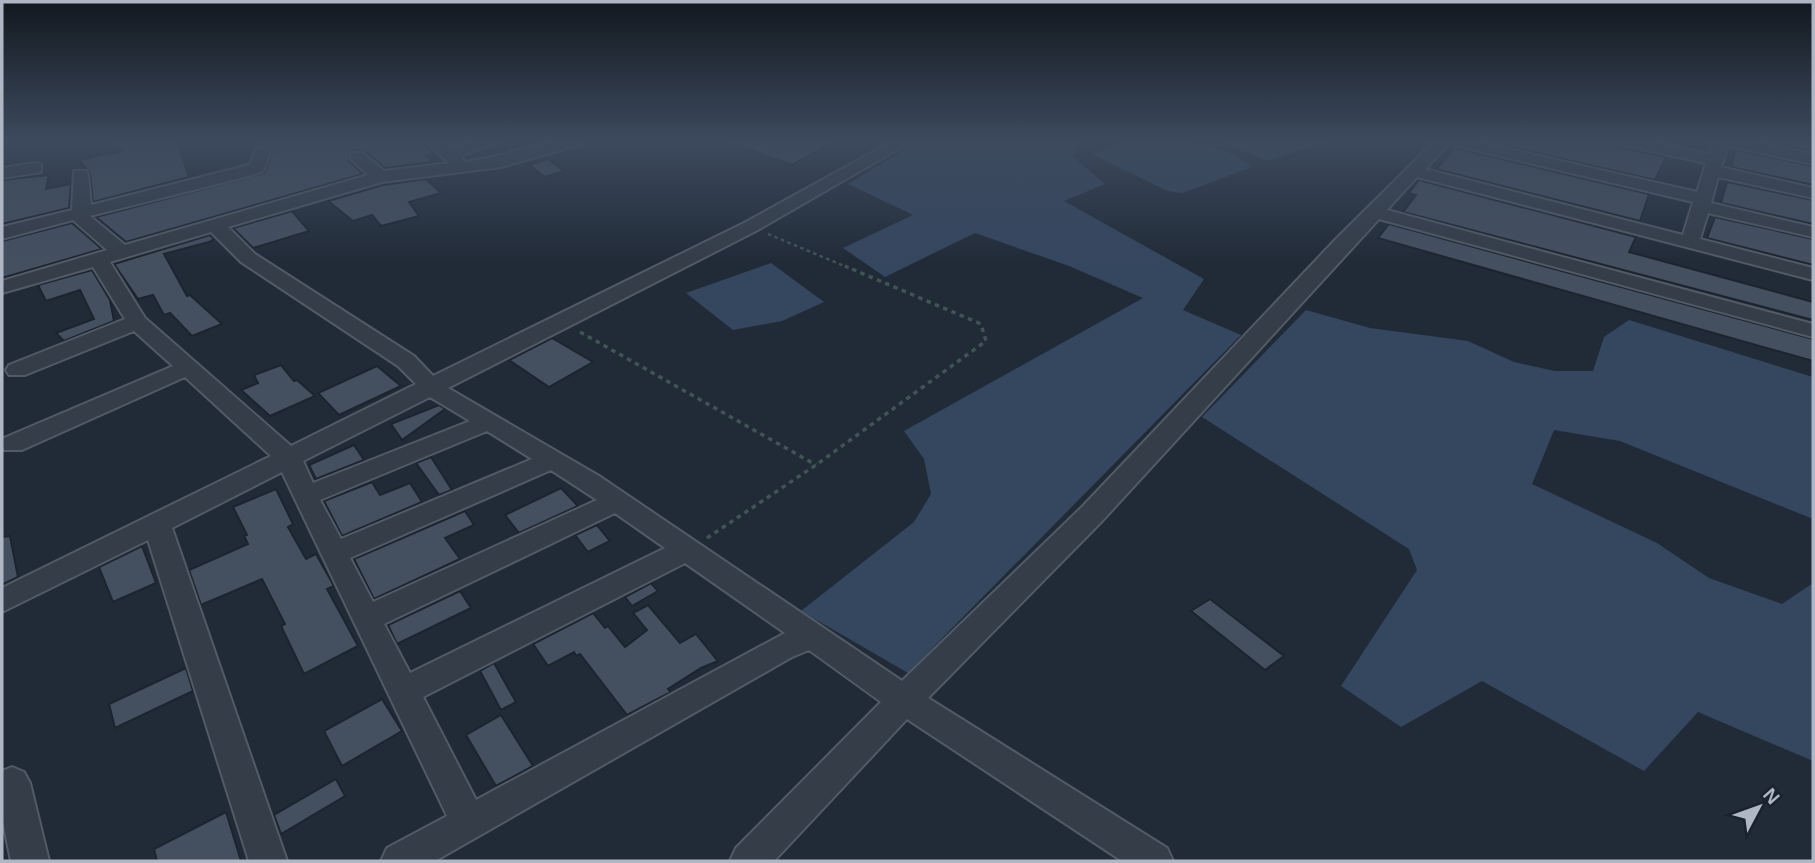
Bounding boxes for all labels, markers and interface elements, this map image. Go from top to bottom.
north arrow [1724,772,1794,842]
text: N [1759,784,1784,808]

